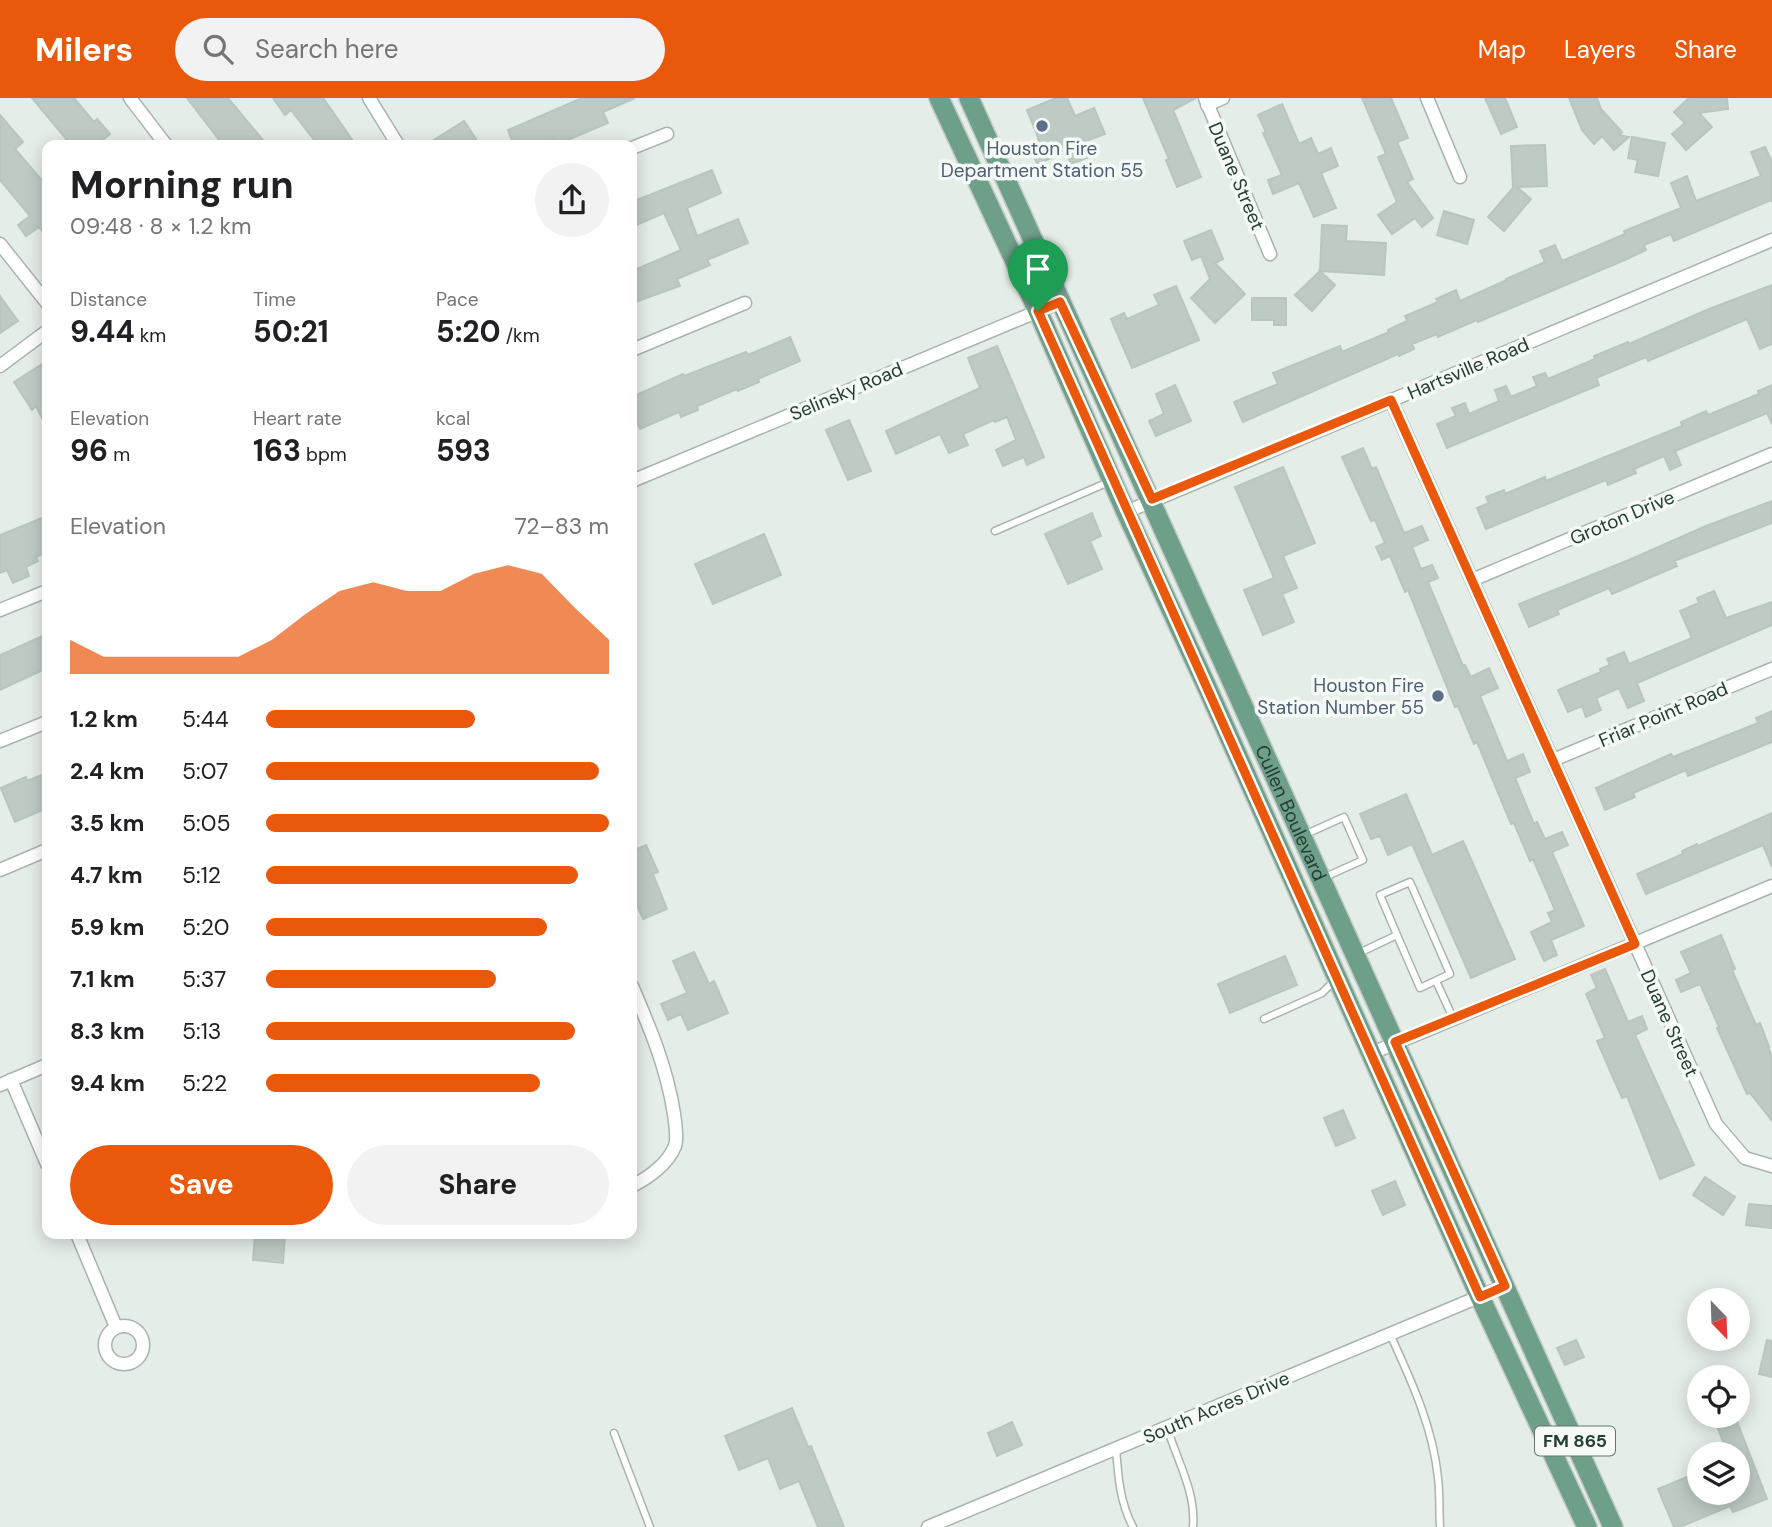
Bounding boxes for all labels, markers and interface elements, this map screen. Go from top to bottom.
search box [175,18,665,81]
text: Milers [35,28,133,71]
icon: search [199,30,237,68]
text: Search here [255,32,398,66]
text: Map [1478,34,1526,65]
text: Layers [1564,34,1636,65]
text: Share [1674,34,1737,65]
marker: Houston Fire Department Station 55 [1034,118,1050,134]
street label: Duane Street [1203,118,1270,234]
place label: Houston Fire Department Station 55 [941,136,1143,183]
text: Morning run [70,160,294,210]
button: share [535,163,609,237]
text: 09:48 · 8 × 1.2 km [70,211,252,241]
pin [1008,239,1068,311]
icon: arrive [1019,250,1057,288]
text: Distance [70,287,147,312]
text: Time [253,287,296,312]
text: Pace [436,287,479,312]
text: 9.44 [70,312,135,351]
text: 50:21 [253,312,329,351]
text: 5:20 [436,312,501,351]
text: km [135,323,166,348]
text: /km [501,323,540,348]
street label: Hartsville Road [1404,332,1533,405]
street label: Selinsky Road [786,356,907,427]
text: Elevation [70,406,149,431]
text: Heart rate [253,406,342,431]
text: kcal [436,406,470,431]
text: 96 [70,431,108,470]
text: 163 [253,431,301,470]
text: 593 [436,431,491,470]
text: m [108,442,130,467]
text: bpm [301,442,347,467]
street label: Groton Drive [1566,484,1678,551]
text: Elevation [70,511,166,541]
text: 72–83 m [514,511,609,541]
place label: Houston Fire Station Number 55 [1257,673,1424,720]
street label: Friar Point Road [1595,676,1732,753]
marker: Houston Fire Station Number 55 [1430,688,1446,704]
text: 1.2 km [70,704,138,734]
text: 5:44 [182,704,229,734]
street label: Cullen Boulevard [1249,741,1332,885]
text: 2.4 km [70,756,144,786]
text: 5:07 [182,756,228,786]
text: 3.5 km [70,808,144,838]
text: 5:05 [182,808,230,838]
text: 4.7 km [70,860,143,890]
text: 5:12 [182,860,221,890]
text: 5.9 km [70,912,144,942]
text: 5:20 [182,912,229,942]
text: 7.1 km [70,964,135,994]
text: 5:37 [182,964,226,994]
street label: Duane Street [1635,966,1704,1081]
text: 8.3 km [70,1016,145,1046]
text: 5:13 [182,1016,221,1046]
text: 9.4 km [70,1068,145,1098]
text: 5:22 [182,1068,227,1098]
button: Save [70,1145,333,1225]
button: Share [347,1145,609,1225]
north arrow [1687,1288,1750,1351]
map controls [1687,1288,1750,1505]
street label: South Acres Drive [1139,1365,1293,1450]
button: locate [1687,1365,1750,1428]
road number: FM 865 [1535,1426,1615,1456]
button: layers [1687,1442,1750,1505]

